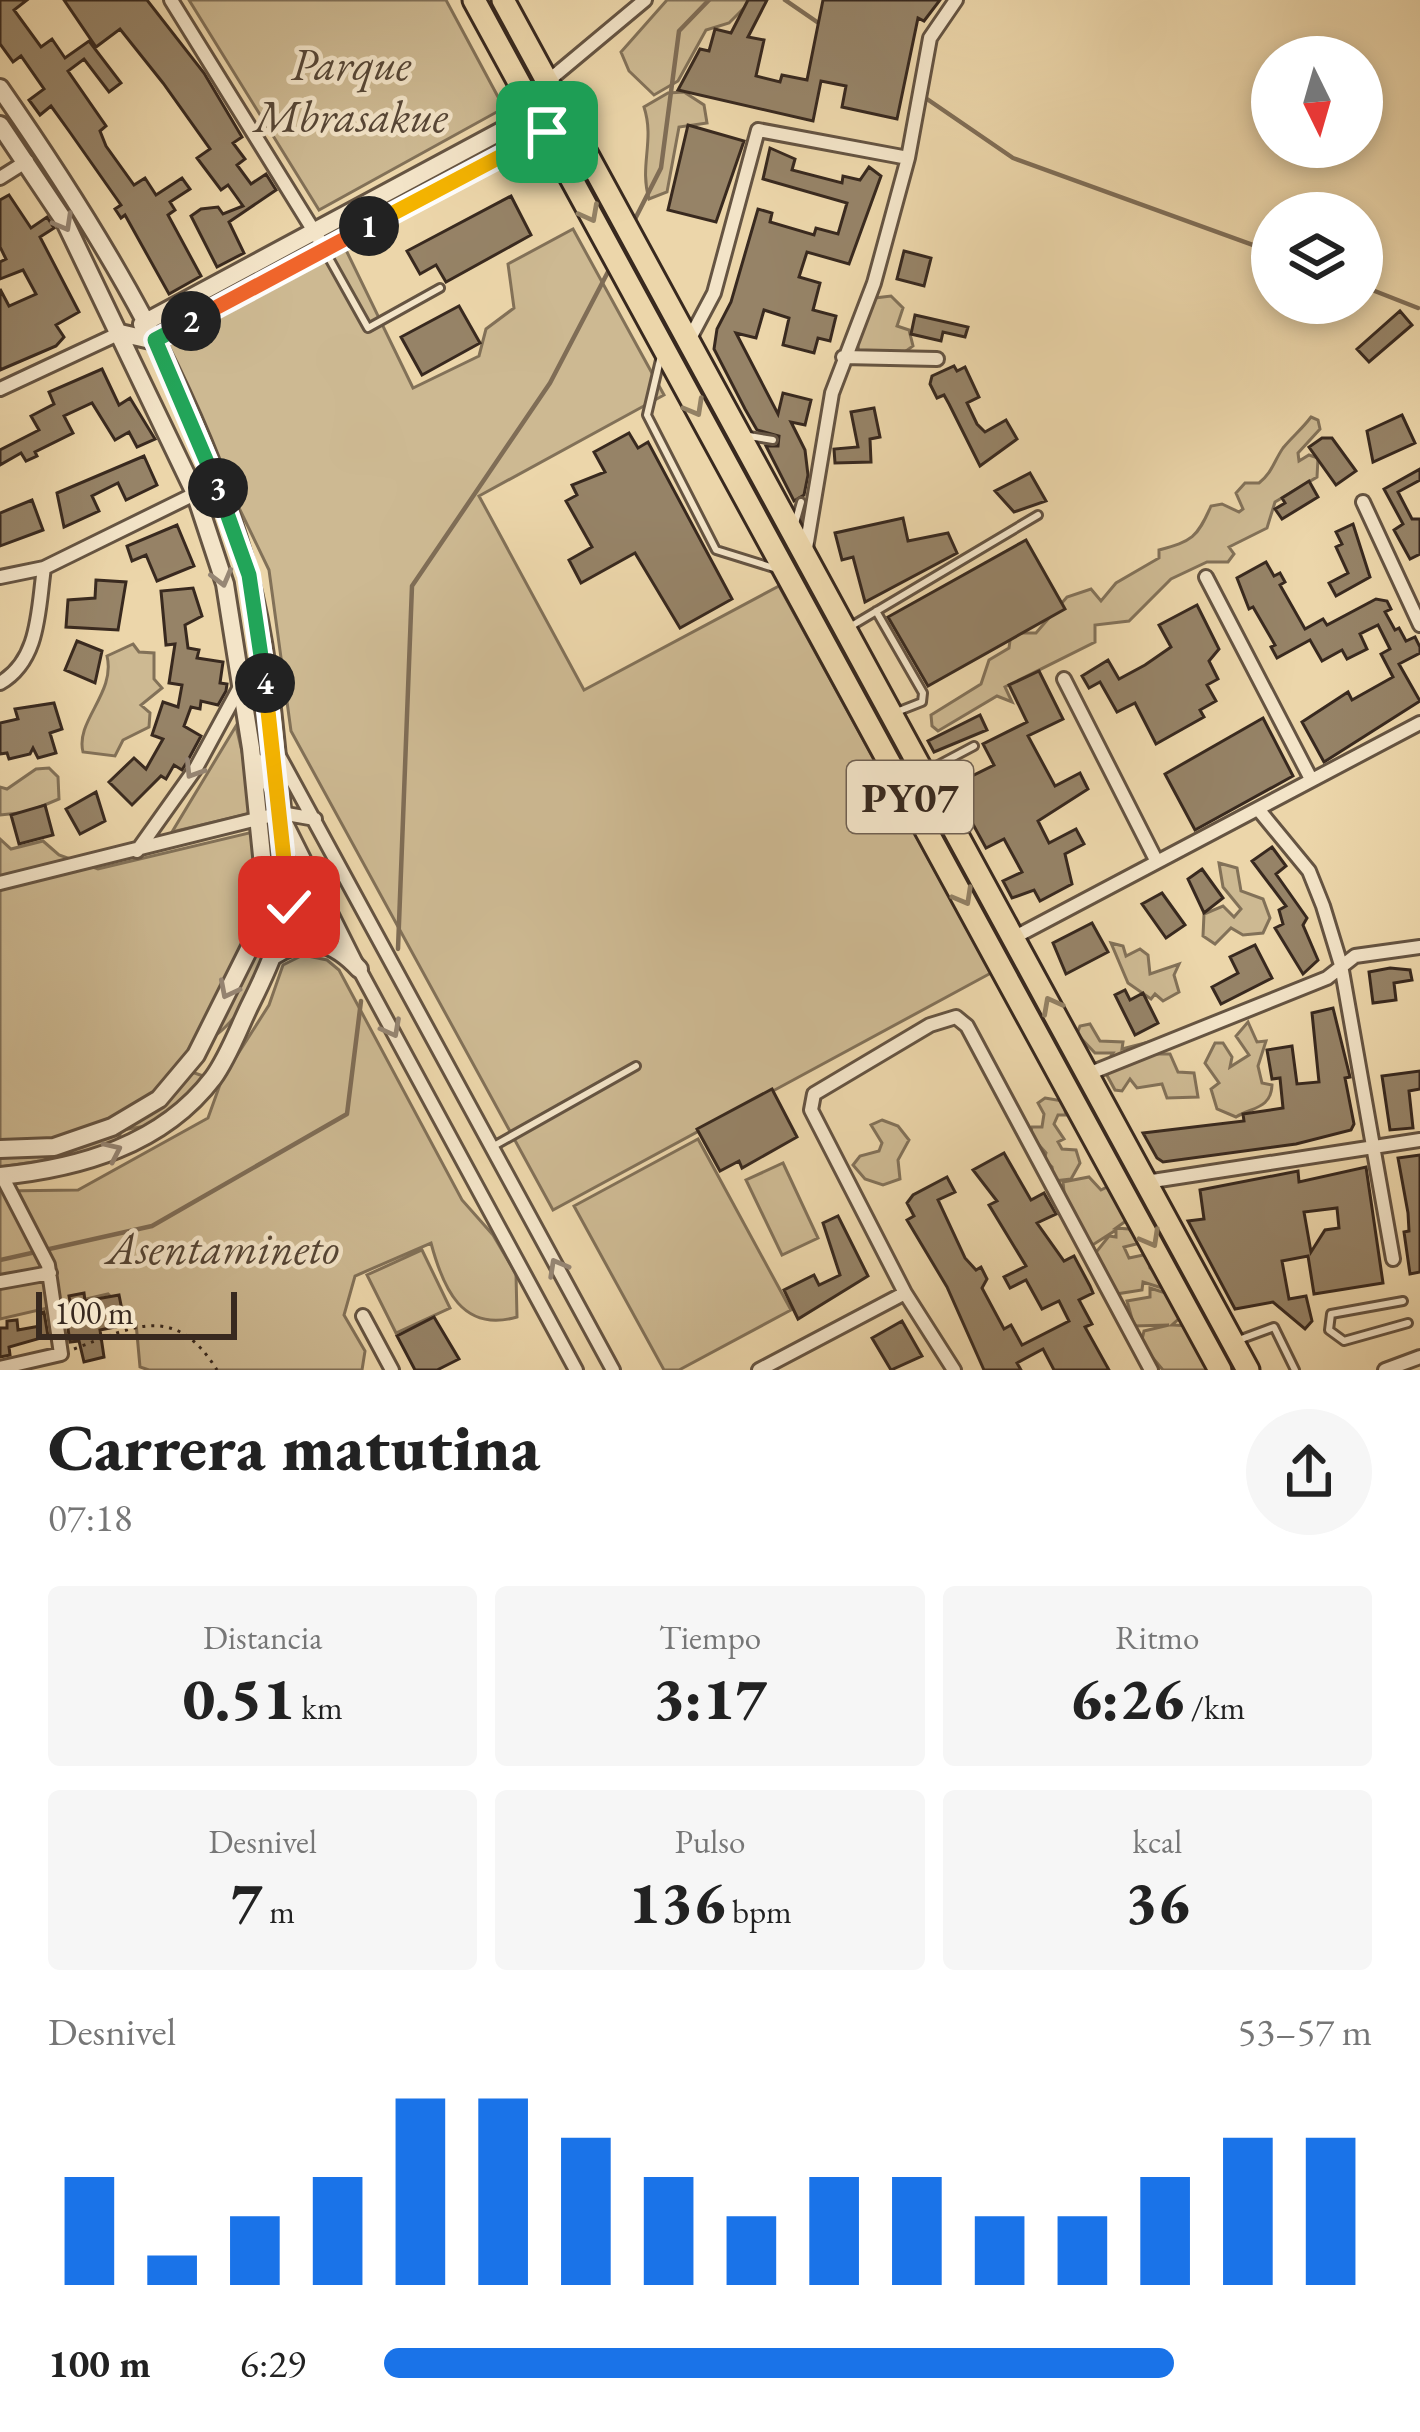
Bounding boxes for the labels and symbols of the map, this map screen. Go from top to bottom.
park label: Parque Mbrasakue [251,35,448,145]
north arrow [1251,36,1383,168]
pin [496,81,598,183]
pin: 1 [339,196,399,256]
one-way arrow [576,201,599,222]
one-way arrow [50,210,73,231]
pin: 2 [161,291,221,351]
one-way arrow [681,395,704,417]
pin: 3 [188,458,248,518]
one-way arrow [208,567,233,588]
pin: 4 [235,653,295,713]
one-way arrow [186,757,208,779]
road number: PY07 [847,761,973,833]
pin [238,856,340,958]
one-way arrow [950,884,973,905]
one-way arrow [220,977,243,999]
one-way arrow [1042,997,1065,1018]
one-way arrow [378,1016,401,1037]
one-way arrow [101,1142,122,1165]
park label: Asentamineto [104,1219,339,1277]
one-way arrow [1137,1227,1160,1248]
one-way arrow [548,1259,571,1280]
scale bar [36,1286,237,1339]

